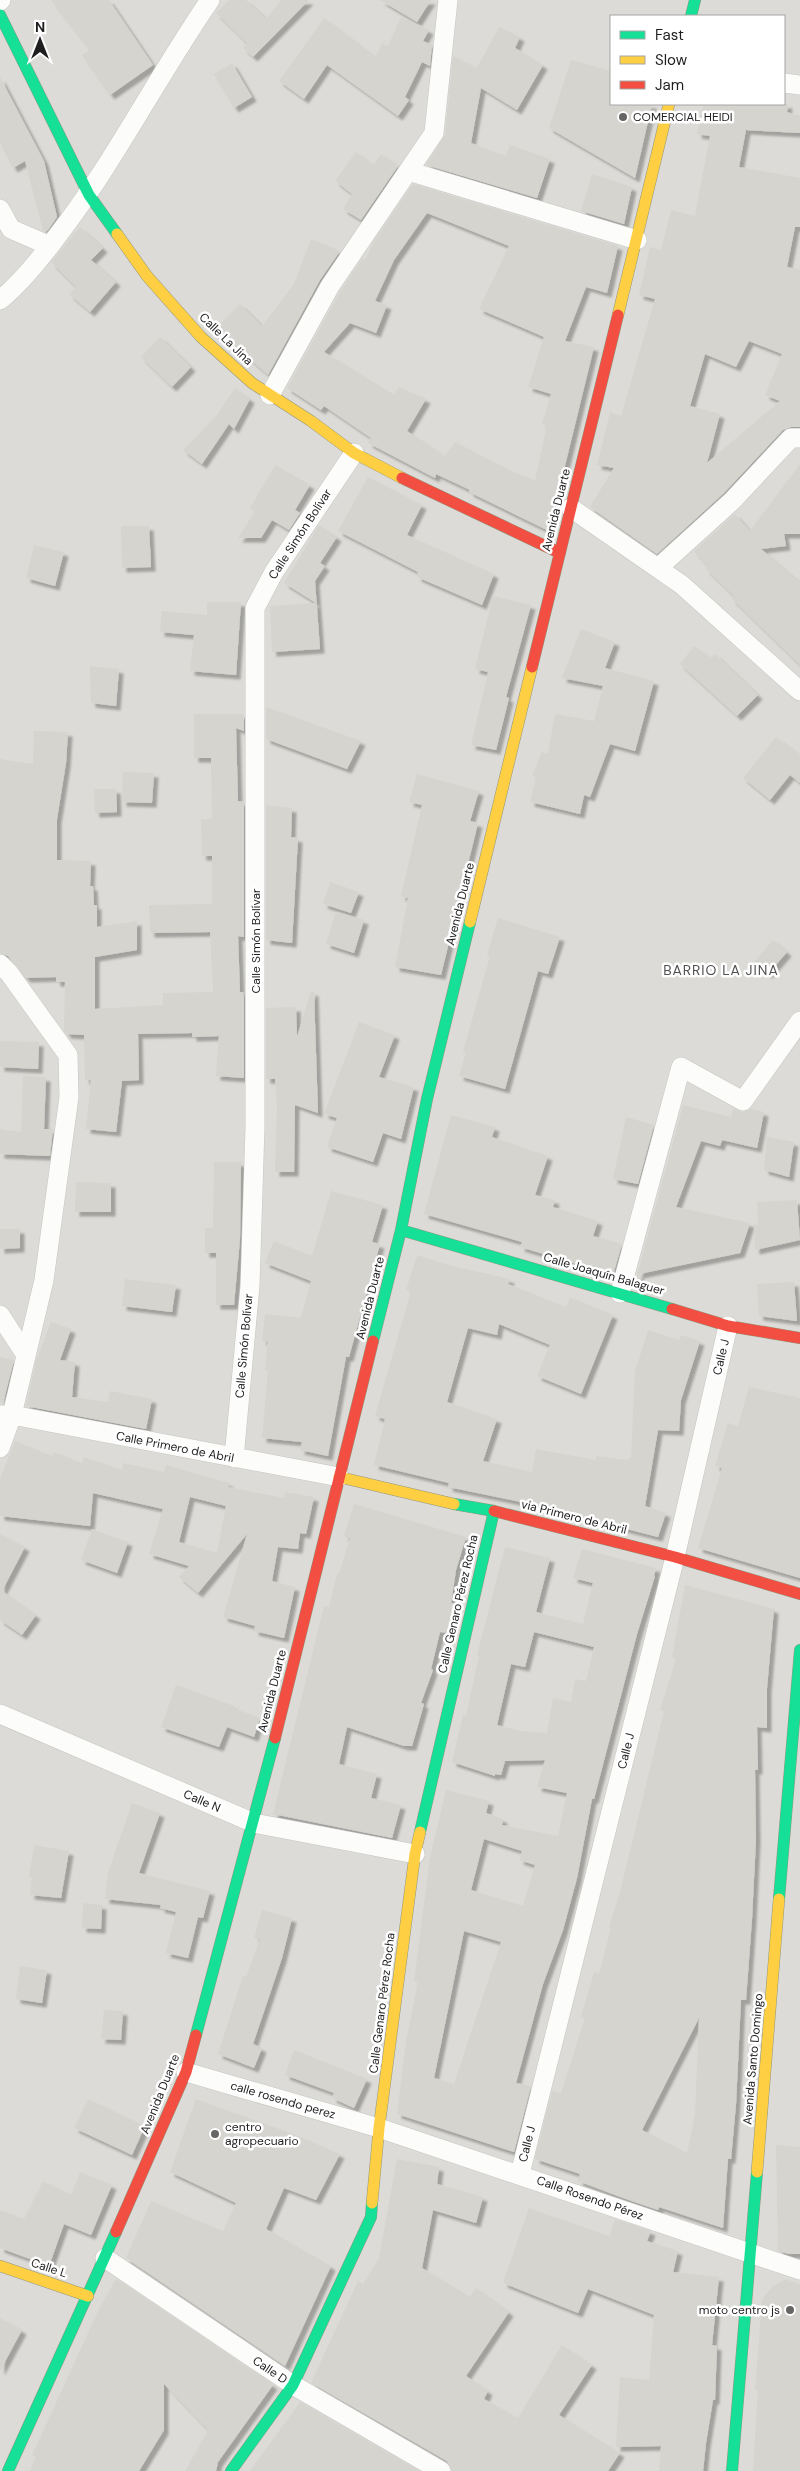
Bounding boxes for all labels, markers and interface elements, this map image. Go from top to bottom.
north arrow [15,15,65,65]
legend [610,15,785,105]
text: N [35,18,45,36]
text: Fast [655,25,684,45]
text: Slow [655,50,688,70]
text: Jam [655,75,684,95]
place label: COMERCIAL HEIDI [633,109,733,125]
marker: COMERCIAL HEIDI [617,111,629,123]
street label: Calle La Jina [196,309,256,369]
street label: Avenida Duarte [538,467,574,553]
street label: Calle Simón Bolívar [265,485,336,582]
street label: Avenida Duarte [442,861,478,947]
street label: Calle Simón Bolívar [248,888,264,993]
district label: BARRIO LA JINA [663,961,779,979]
street label: Calle Joaquín Balaguer [542,1249,667,1299]
street label: Avenida Duarte [352,1255,388,1341]
street label: Calle Simón Bolívar [231,1292,257,1399]
street label: Calle J [709,1337,733,1377]
street label: Calle Primero de Abril [115,1428,235,1466]
street label: via Primero de Abril [520,1496,628,1538]
street label: Calle Genaro Pérez Rocha [434,1533,482,1675]
street label: Avenida Duarte [254,1648,290,1734]
street label: Calle J [614,1731,638,1771]
street label: Calle N [181,1786,223,1816]
street label: Calle Genaro Pérez Rocha [365,1932,399,2074]
street label: Avenida Santo Domingo [739,1993,767,2125]
street label: Avenida Duarte [137,2052,183,2136]
street label: calle rosendo perez [229,2077,337,2123]
place label: centro agropecuario [225,2119,299,2149]
street label: Calle J [515,2124,539,2164]
marker: centro agropecuario [209,2128,221,2140]
street label: Calle Rosendo Pérez [534,2172,646,2224]
street label: Calle L [29,2255,69,2281]
place label: moto centro js [699,2302,780,2318]
marker: moto centro js [784,2304,796,2316]
street label: Calle D [249,2353,291,2387]

